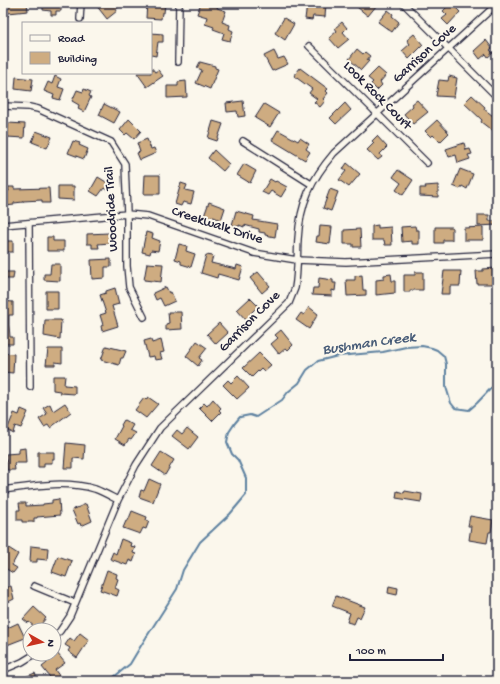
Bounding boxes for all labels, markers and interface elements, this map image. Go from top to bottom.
street label: Garrison Cove [390,20,461,87]
legend [22,22,152,74]
text: Road [58,33,85,47]
text: Building [57,53,97,67]
street label: Look Rock Court [339,58,416,135]
street label: Woodride Trail [101,166,123,252]
street label: Creekwalk Drive [169,203,266,249]
street label: Garrison Cove [216,287,285,356]
water label: Bushman Creek [321,328,418,359]
north arrow [22,622,62,662]
scale bar [350,636,443,662]
text: N [43,639,56,648]
text: 100 m [355,645,386,659]

